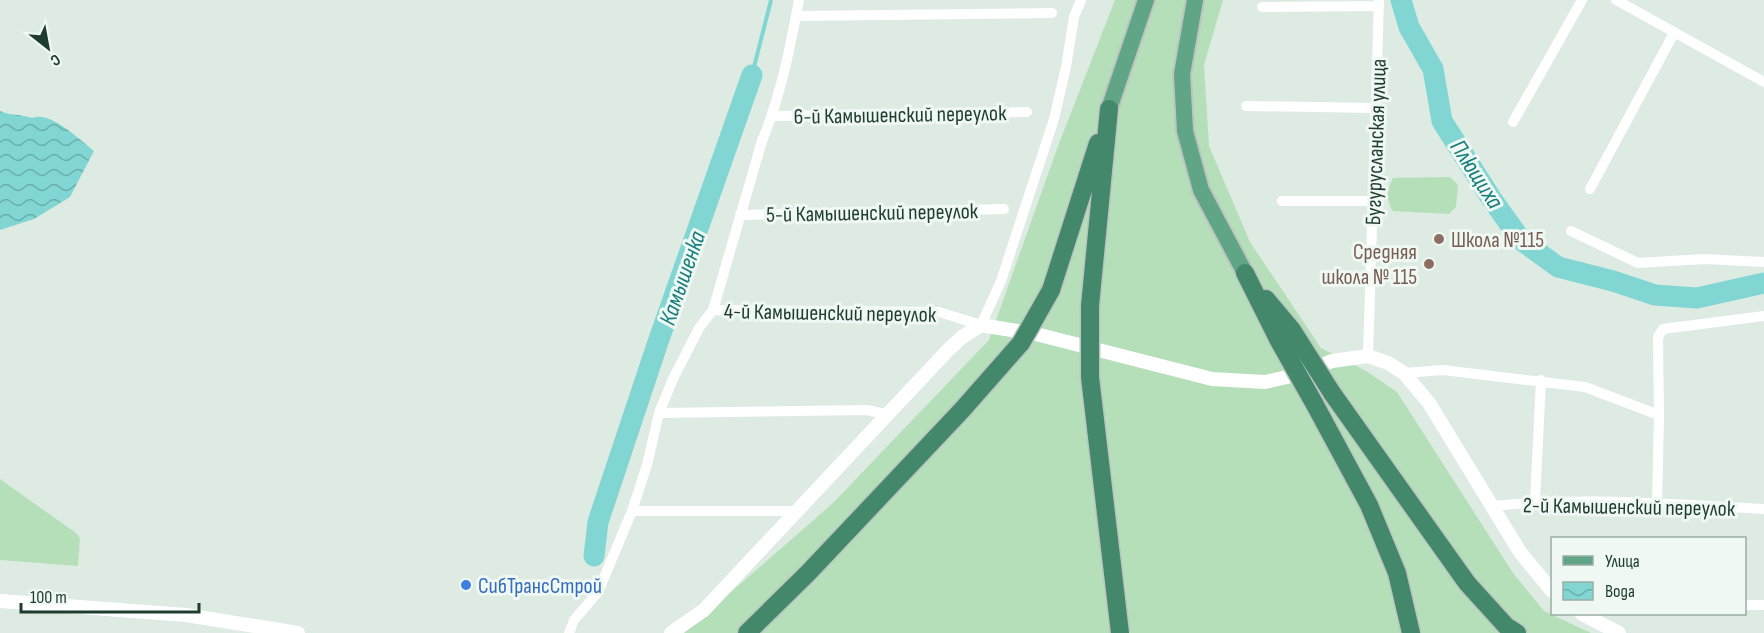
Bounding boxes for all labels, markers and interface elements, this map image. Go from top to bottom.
north arrow [18,18,78,78]
text: С [47,49,63,70]
street label: Бугурусланская улица [1360,58,1393,226]
street label: 6-й Камышенский переулок [793,100,1007,131]
water label: Плющиха [1444,134,1510,214]
street label: 5-й Камышенский переулок [766,198,979,229]
water label: Камышенка [653,227,712,329]
place label: Школа №115 [1451,227,1544,254]
marker: Школа №115 [1432,232,1446,246]
place label: Средняя школа № 115 [1322,239,1417,291]
marker: Средняя школа № 115 [1422,257,1436,271]
street label: 4-й Камышенский переулок [724,298,937,329]
street label: 2-й Камышенский переулок [1523,492,1736,523]
legend [1551,537,1746,615]
text: Улица [1605,551,1640,572]
place label: СибТрансСтрой [478,573,602,600]
scale bar [21,576,200,614]
marker: СибТрансСтрой [459,578,473,592]
text: Вода [1605,581,1635,602]
text: 100 m [30,587,67,608]

